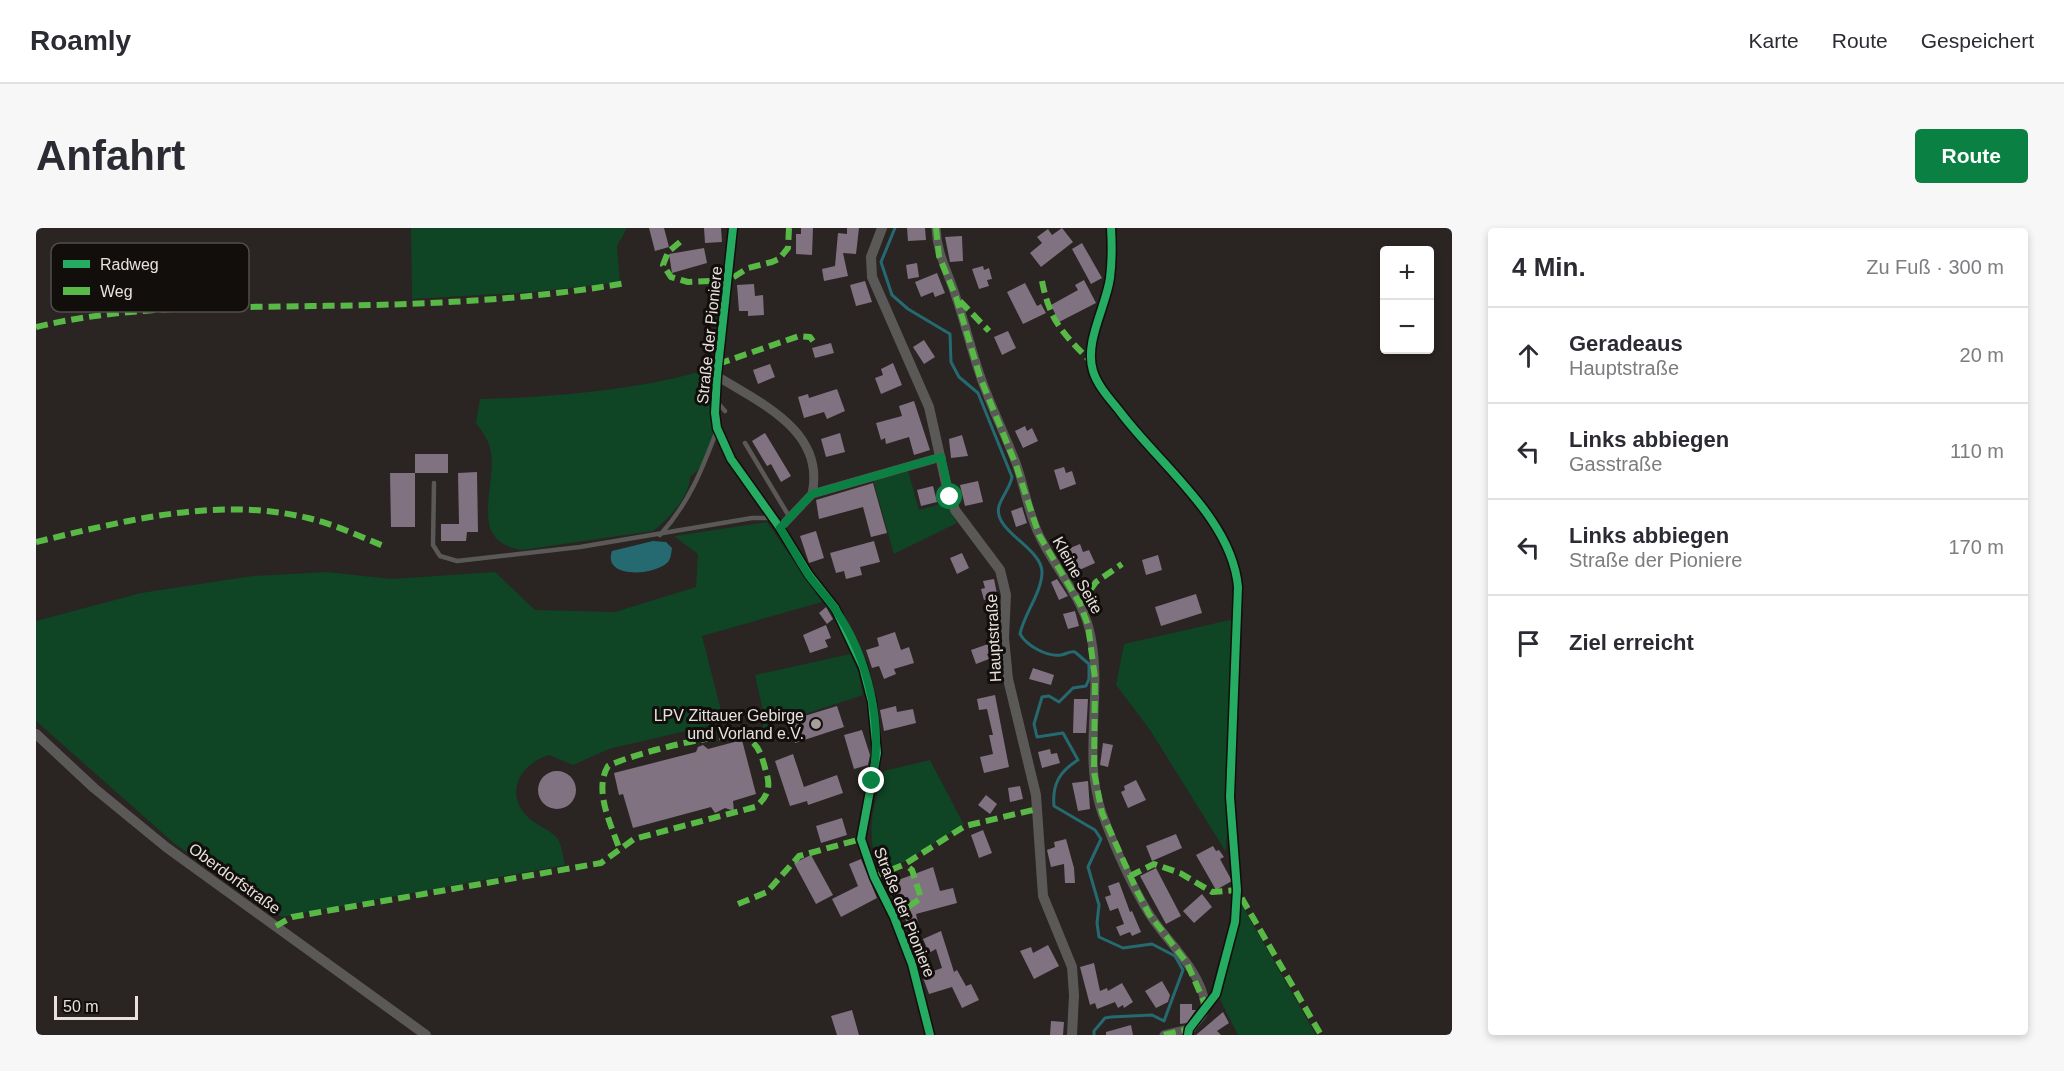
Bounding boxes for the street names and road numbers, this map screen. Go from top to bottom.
street label: Straße der Pioniere [694,265,725,405]
street label: Kleine Seite [1049,534,1106,617]
street label: Hauptstraße [983,593,1004,682]
street label: Oberdorfstraße [186,840,284,917]
street label: Straße der Pioniere [871,845,938,980]

